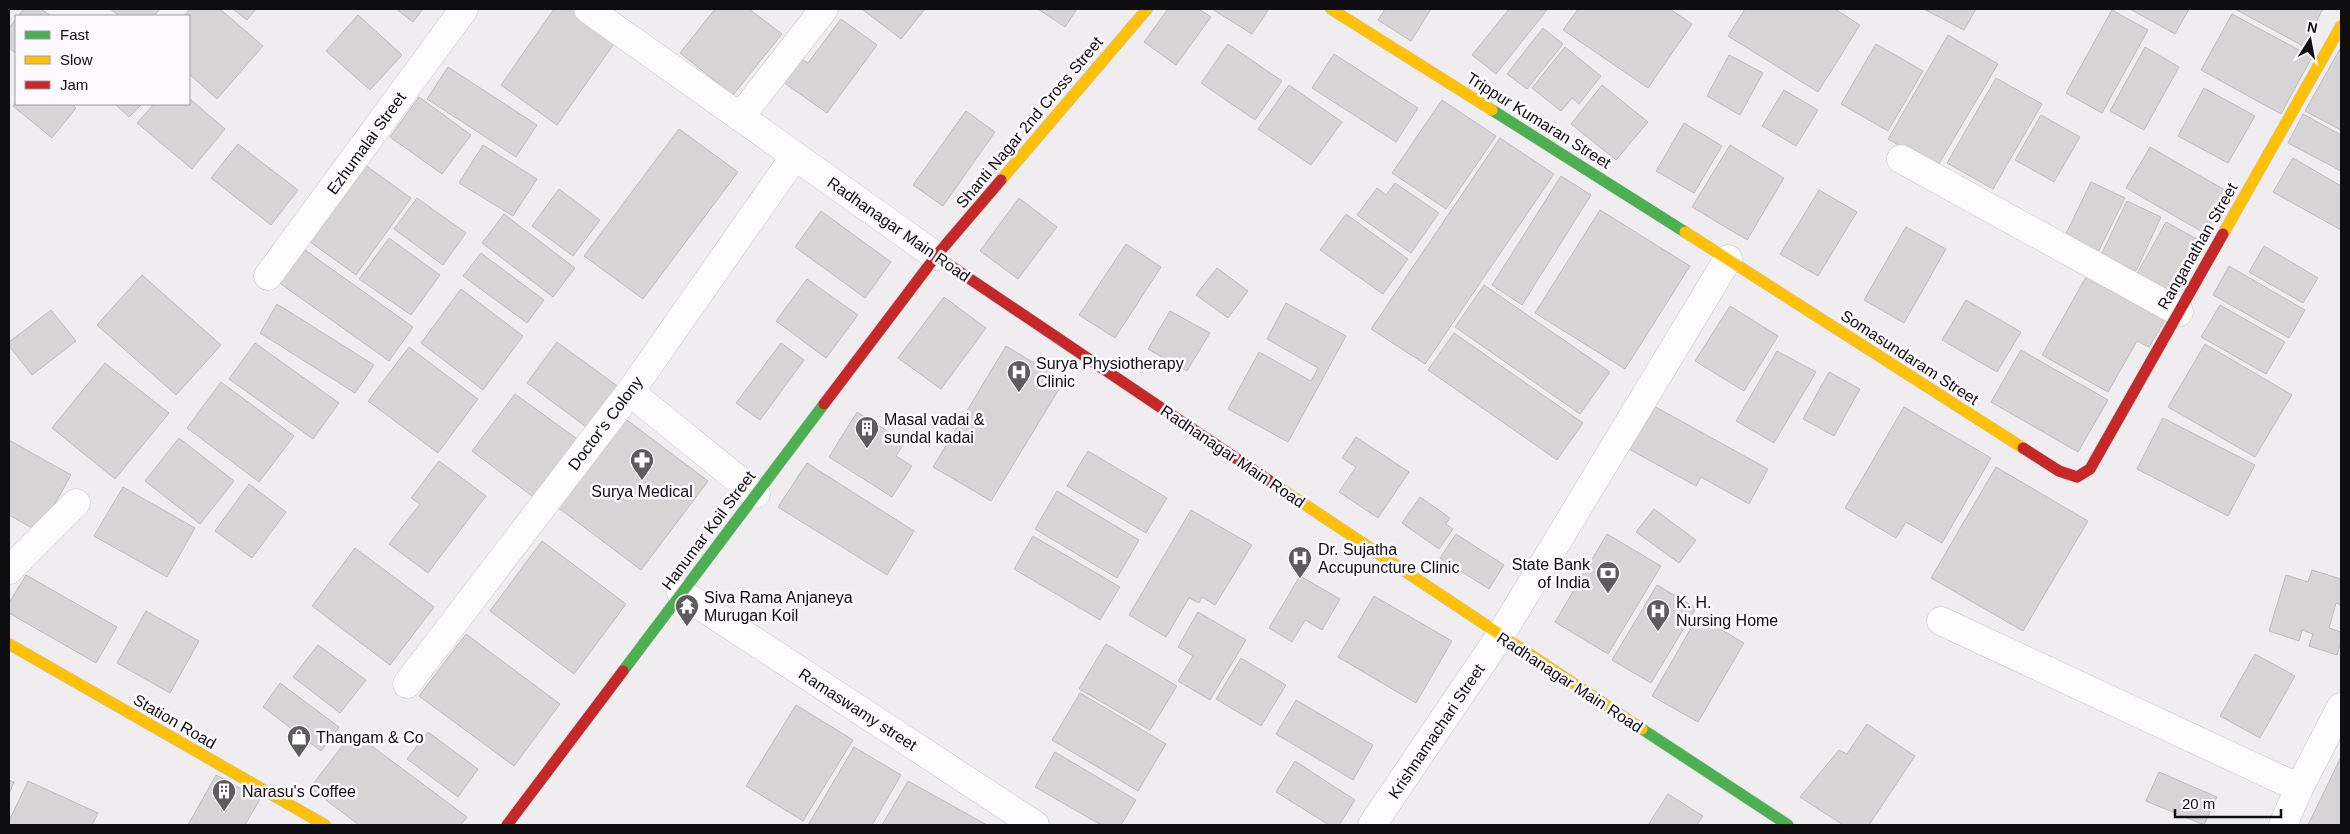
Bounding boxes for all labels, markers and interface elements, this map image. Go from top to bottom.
legend [15,15,190,105]
north arrow [2285,15,2335,65]
text: N [2306,18,2319,36]
text: Fast [60,26,90,43]
street label: Shanti Nagar 2nd Cross Street [953,33,1106,211]
text: Slow [60,51,93,68]
street label: Trippur Kumaran Street [1464,69,1614,172]
text: Jam [60,76,88,93]
street label: Ezhumalai Street [324,89,409,198]
street label: Radhanagar Main Road [824,174,973,285]
street label: Ranganathan Street [2154,180,2241,313]
street label: Somasundaram Street [1838,307,1982,408]
place label: Surya Physiotherapy Clinic [1036,355,1184,390]
hospital icon: Surya Physiotherapy Clinic [1006,359,1032,393]
street label: Doctor's Colony [565,373,646,473]
street label: Radhanagar Main Road [1158,402,1308,511]
place label: Masal vadai & sundal kadai [884,411,985,446]
building icon: Masal vadai & sundal kadai [854,415,880,449]
pharmacy icon: Surya Medical [629,447,655,481]
street label: Hanumar Koil Street [658,467,759,593]
place label: Surya Medical [591,483,693,500]
place label: Dr. Sujatha Accupuncture Clinic [1318,541,1459,576]
hospital icon: Dr. Sujatha Accupuncture Clinic [1287,545,1313,579]
place label: State Bank of India [1512,556,1591,591]
bank icon: State Bank of India [1595,560,1621,594]
place label: Siva Rama Anjaneya Murugan Koil [704,589,853,624]
temple icon: Siva Rama Anjaneya Murugan Koil [674,593,700,627]
place label: K. H. Nursing Home [1676,594,1778,629]
hospital icon: K. H. Nursing Home [1645,598,1671,632]
street label: Radhanagar Main Road [1494,629,1646,736]
street label: Krishnamachari Street [1385,660,1488,802]
street label: Ramaswamy street [796,665,920,754]
street label: Station Road [130,691,219,752]
shop icon: Thangam & Co [286,724,312,758]
place label: Thangam & Co [316,729,424,746]
building icon: Narasu's Coffee [211,778,237,812]
place label: Narasu's Coffee [242,783,356,800]
scale bar [2175,786,2281,818]
text: 20 m [2182,795,2215,812]

